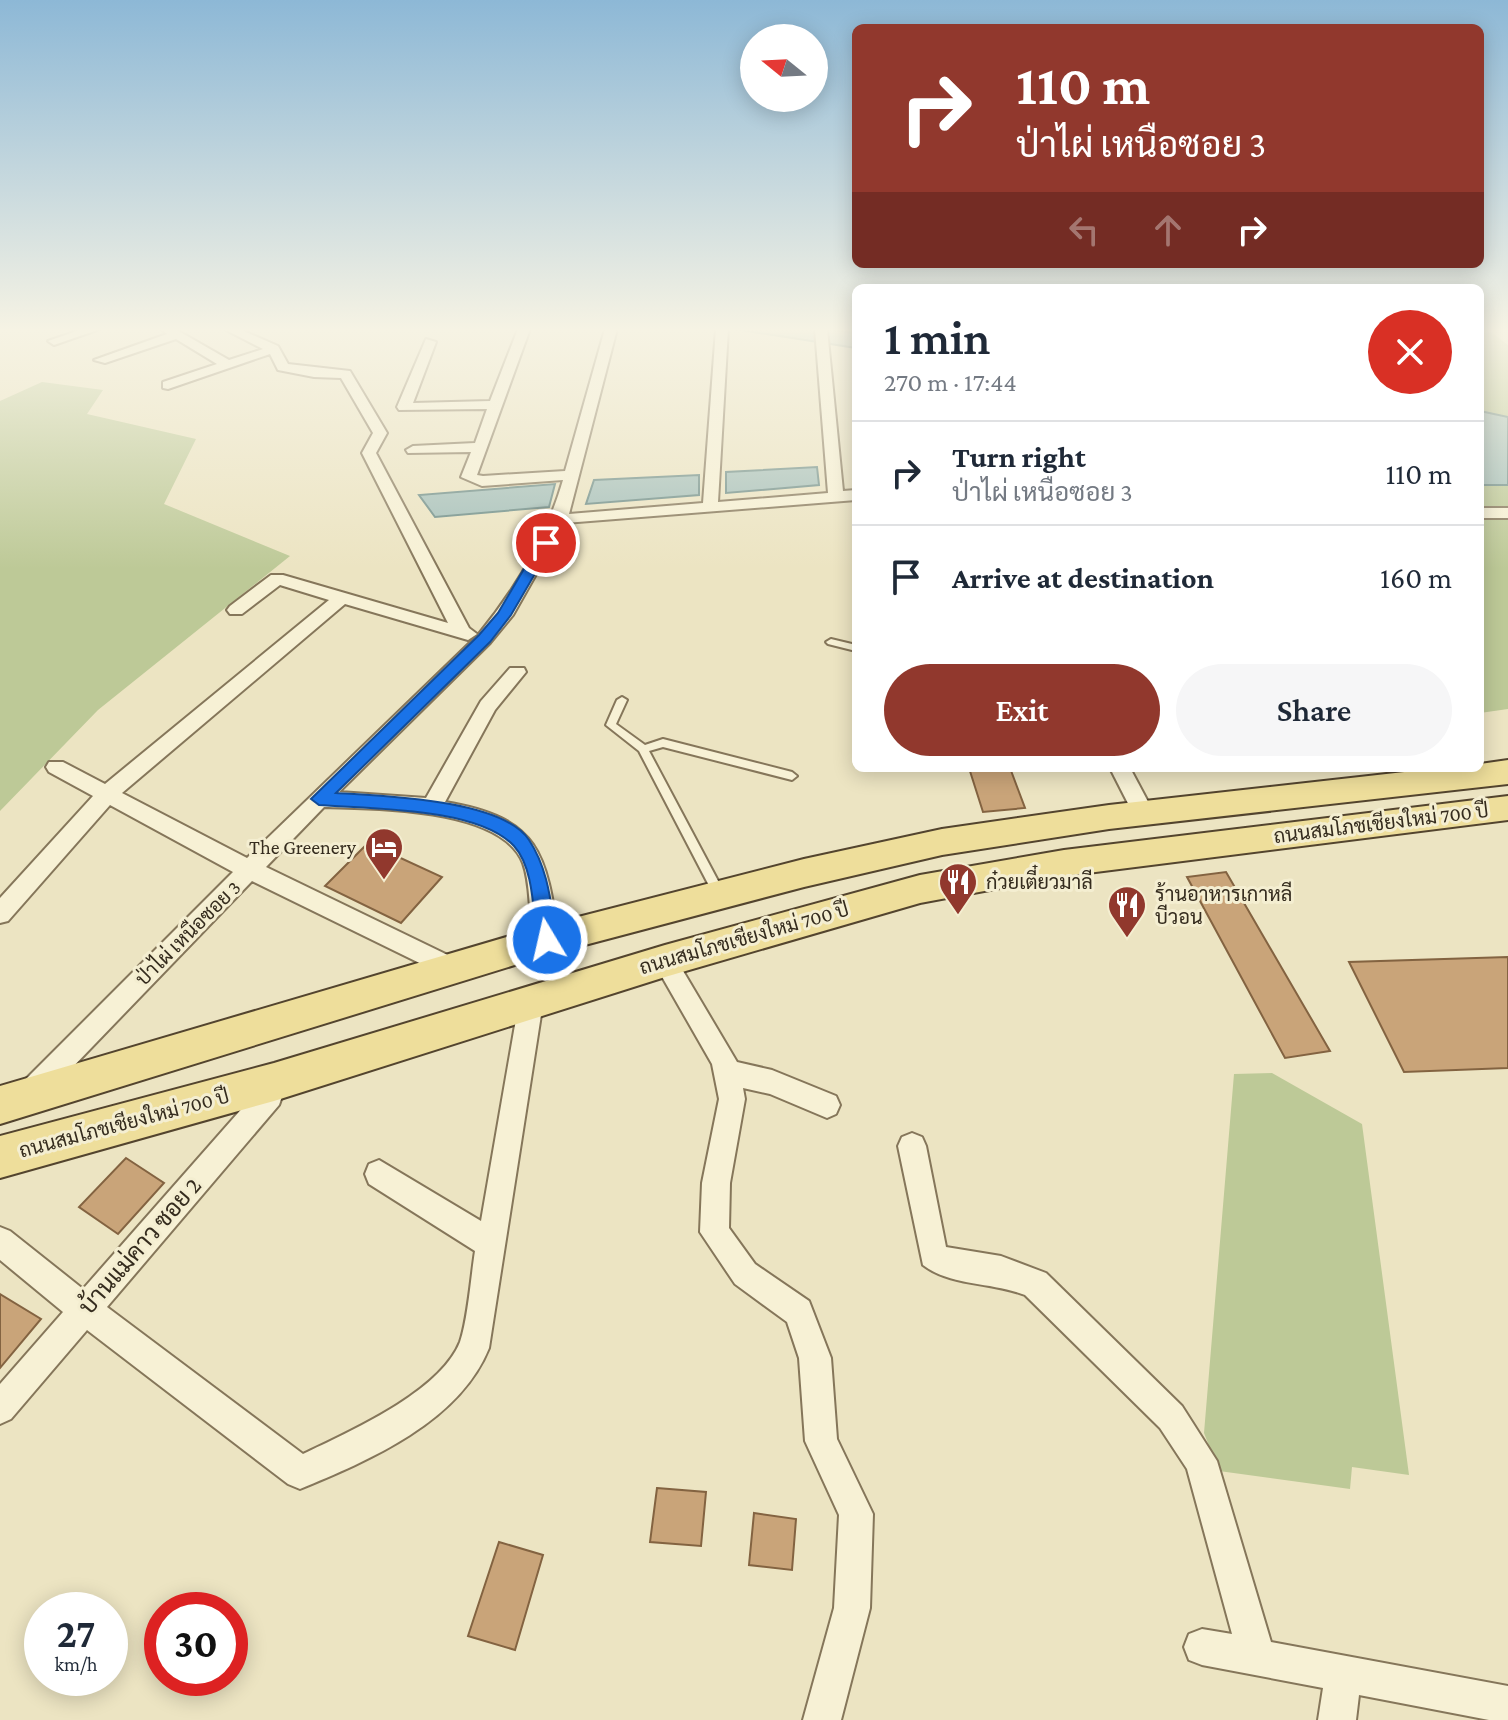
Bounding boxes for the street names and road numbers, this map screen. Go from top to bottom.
street label: ถนนสมโภชเชียงใหม่ 700 ปี [1272,797,1490,847]
street label: ป่าไผ่ เหนือซอย 3 [129,874,245,990]
street label: ถนนสมโภชเชียงใหม่ 700 ปี [636,896,851,978]
street label: ถนนสมโภชเชียงใหม่ 700 ปี [16,1082,231,1162]
street label: บ้านแม่คาว ซอย 2 [72,1171,206,1320]

